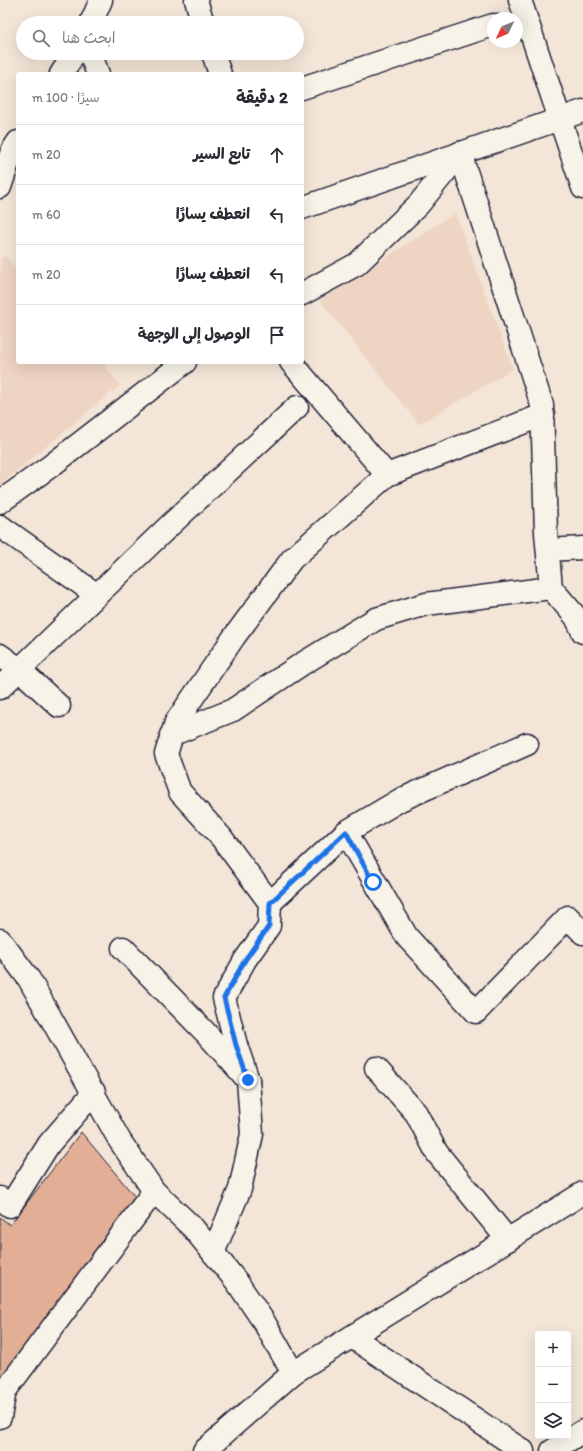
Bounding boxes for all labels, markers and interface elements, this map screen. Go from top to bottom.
north arrow [487,12,523,48]
search box [16,16,304,60]
icon: search [30,27,52,49]
text: ابحث هنا [62,29,116,47]
text: 2 دقيقة [236,87,288,107]
text: سيرًا · 100 m [32,90,100,105]
icon: ahead [266,144,288,166]
text: تابع السير [193,145,250,163]
text: 20 m [32,147,61,162]
icon: left [266,204,288,226]
text: انعطف يسارًا [176,205,250,223]
text: 60 m [32,207,61,222]
icon: left [266,264,288,286]
text: انعطف يسارًا [176,265,250,283]
text: 20 m [32,267,61,282]
icon: arrive [266,324,288,346]
text: الوصول إلى الوجهة [138,325,250,343]
route start [364,873,382,891]
route end [239,1071,257,1089]
map controls [535,1331,571,1439]
button: + [535,1331,571,1367]
button: − [535,1367,571,1403]
button: layers [535,1403,571,1439]

